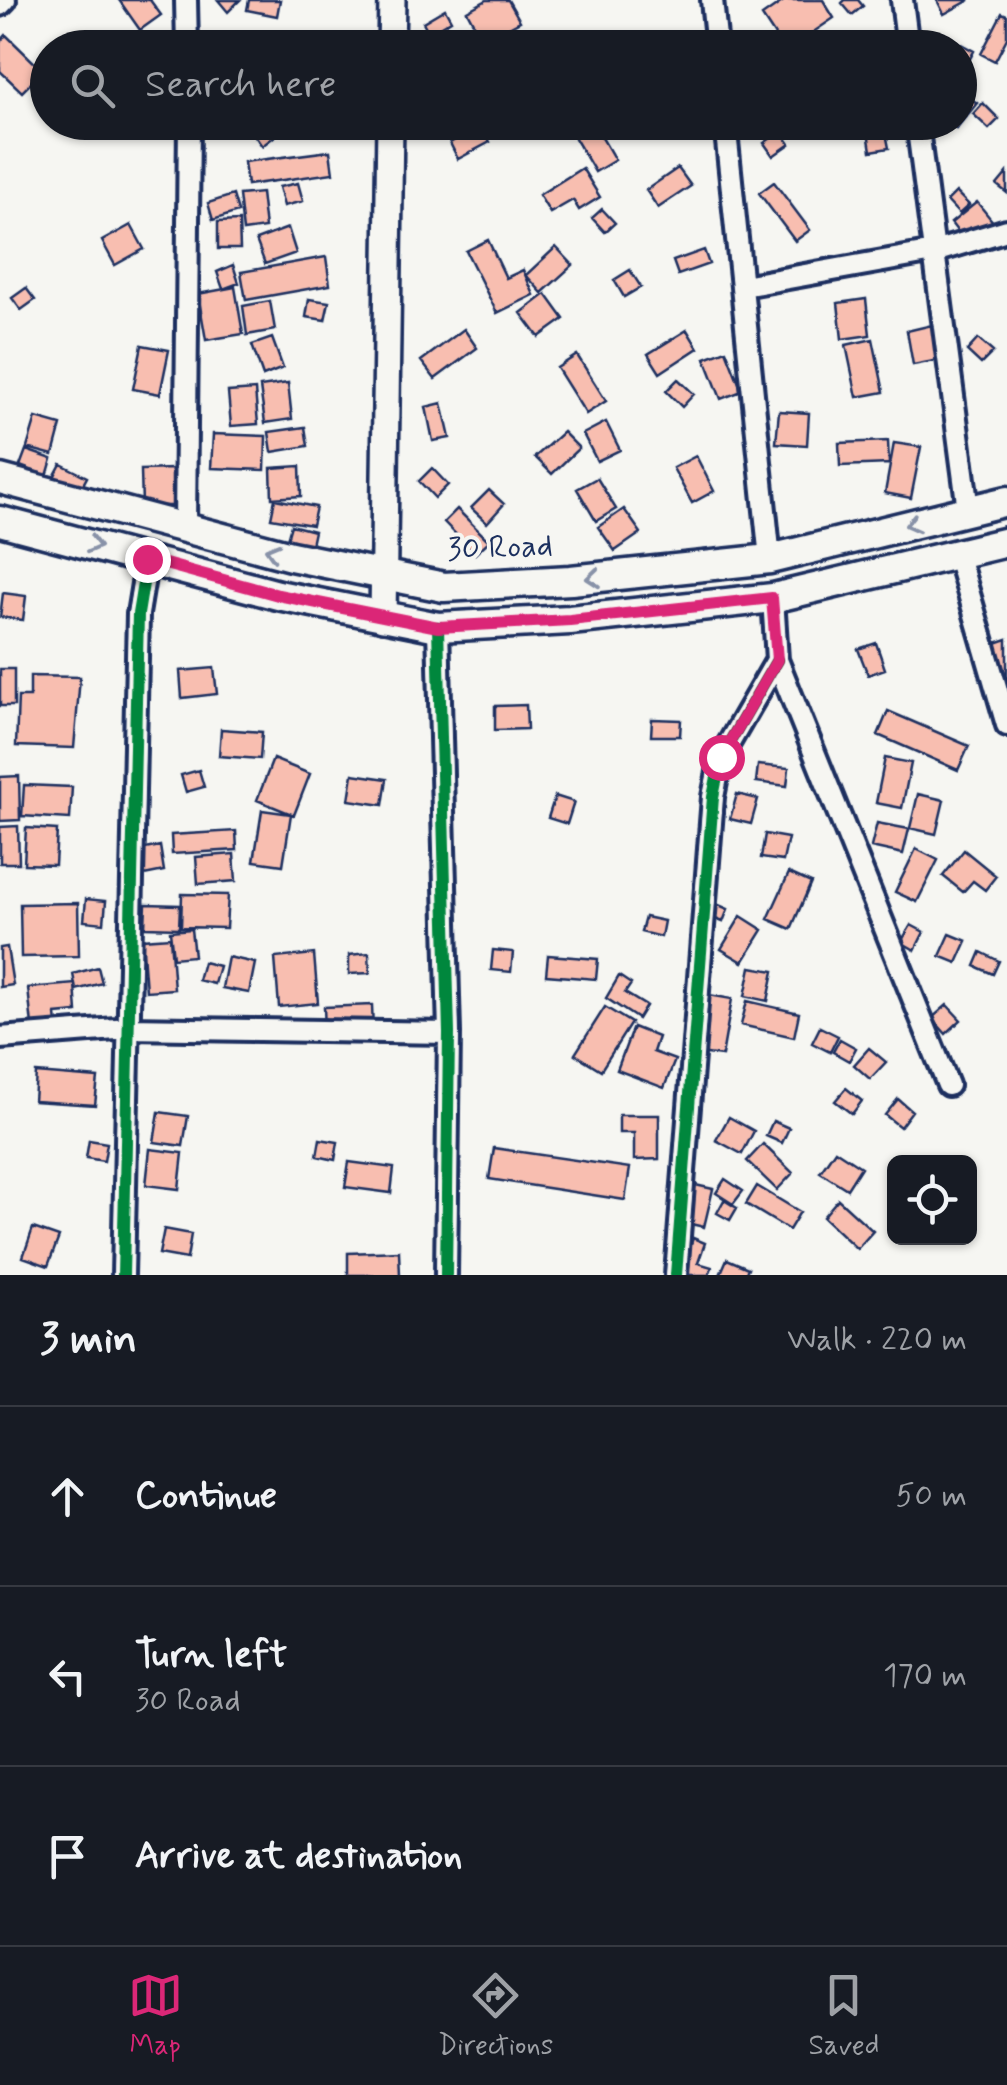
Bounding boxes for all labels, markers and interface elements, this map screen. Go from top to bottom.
search box [30,30,977,140]
icon: search [65,58,120,113]
text: Search here [145,61,336,110]
one-way arrow [904,512,921,533]
street label: 30 Road [447,525,553,571]
one-way arrow [85,534,103,555]
route end [125,537,171,583]
one-way arrow [264,542,281,563]
one-way arrow [584,567,600,588]
route start [699,735,745,781]
map controls [887,1155,977,1245]
button: locate [887,1155,977,1245]
text: 3 min [40,1313,137,1368]
text: Walk · 220 m [787,1319,967,1361]
icon: ahead [40,1469,95,1524]
text: Continue [135,1472,277,1521]
text: 50 m [895,1475,967,1517]
text: Turn left [135,1631,287,1680]
icon: left [40,1649,95,1704]
text: 170 m [883,1655,967,1697]
text: 30 Road [135,1680,240,1722]
icon: arrive [40,1829,95,1884]
text: Arrive at destination [135,1832,462,1881]
tab: Map [128,1968,183,2065]
tab: Directions [438,1968,553,2065]
tab: Saved [809,1968,879,2065]

